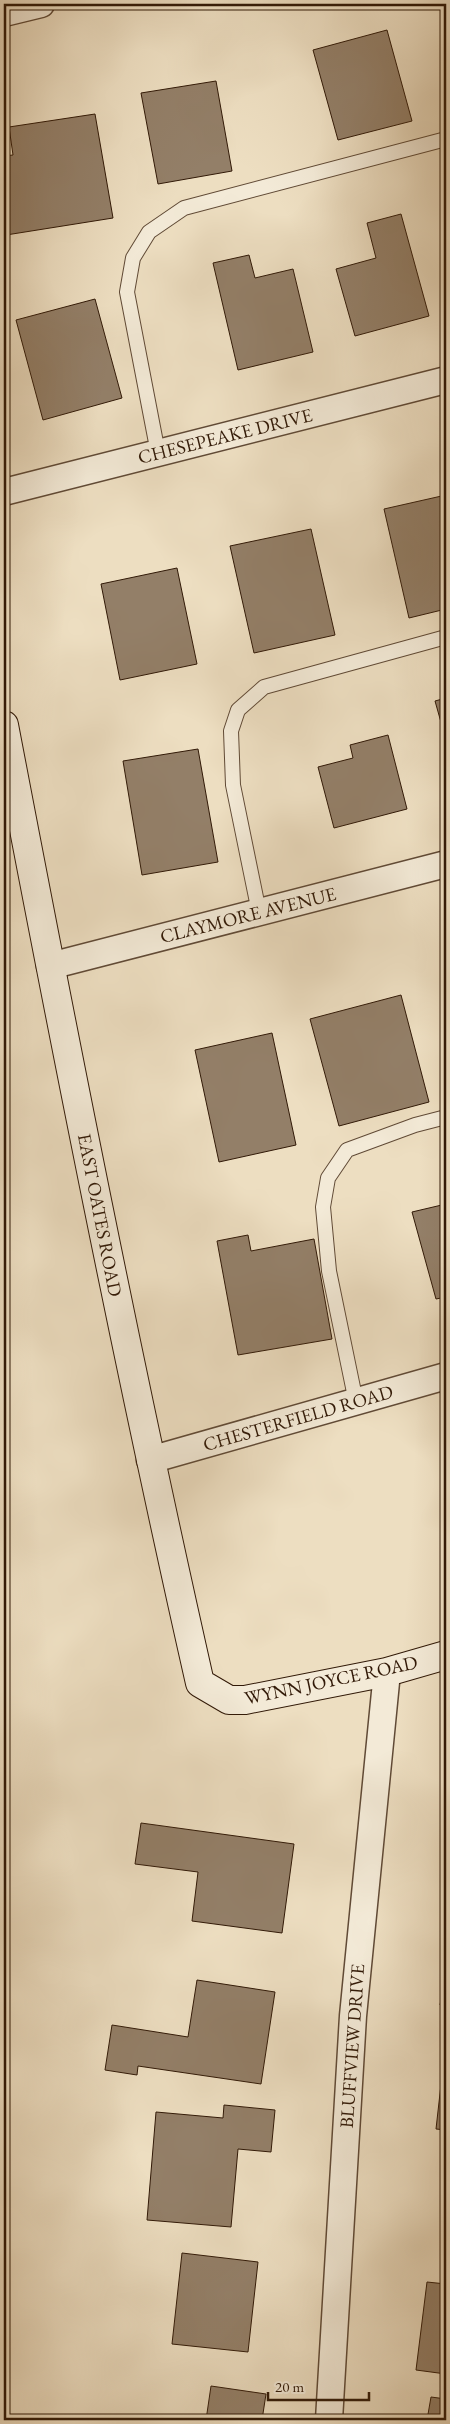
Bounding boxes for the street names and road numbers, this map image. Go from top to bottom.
street label: CHESEPEAKE DRIVE [135,402,315,470]
street label: CLAYMORE AVENUE [157,881,339,949]
street label: EAST OATES ROAD [72,1131,128,1299]
street label: CHESTERFIELD ROAD [200,1379,396,1457]
street label: WYNN JOYCE ROAD [242,1649,420,1711]
street label: BLUFFVIEW DRIVE [334,1963,370,2129]

